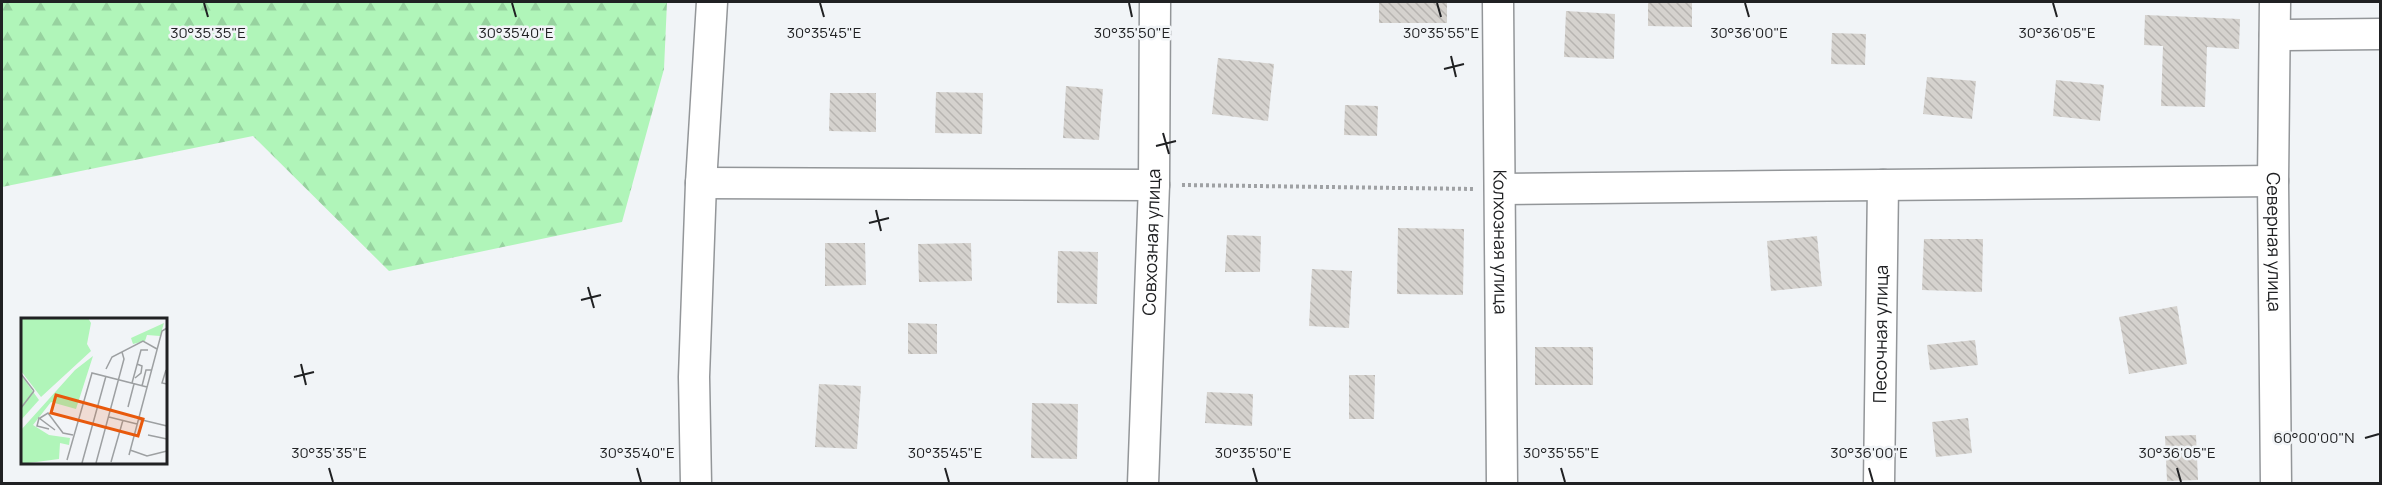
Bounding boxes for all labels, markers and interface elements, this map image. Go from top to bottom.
text: 30°35'35"E [170,22,246,43]
text: 30°35'40"E [479,22,553,43]
text: 30°35'45"E [787,22,861,43]
text: 30°35'50"E [1094,22,1170,43]
text: 30°35'55"E [1403,22,1479,43]
text: 30°36'00"E [1710,22,1788,43]
text: 30°36'05"E [2018,22,2096,43]
street label: Совхозная улица [1136,169,1165,316]
street label: Колхозная улица [1488,169,1514,314]
street label: Северная улица [2262,172,2287,312]
street label: Песочная улица [1867,265,1893,403]
inset map [21,318,166,464]
text: 60°00'00"N [2273,427,2355,448]
text: 30°35'35"E [291,442,367,463]
text: 30°35'40"E [600,442,674,463]
text: 30°35'45"E [908,442,982,463]
text: 30°35'50"E [1215,442,1291,463]
text: 30°35'55"E [1523,442,1599,463]
text: 30°36'00"E [1830,442,1908,463]
text: 30°36'05"E [2138,442,2216,463]

